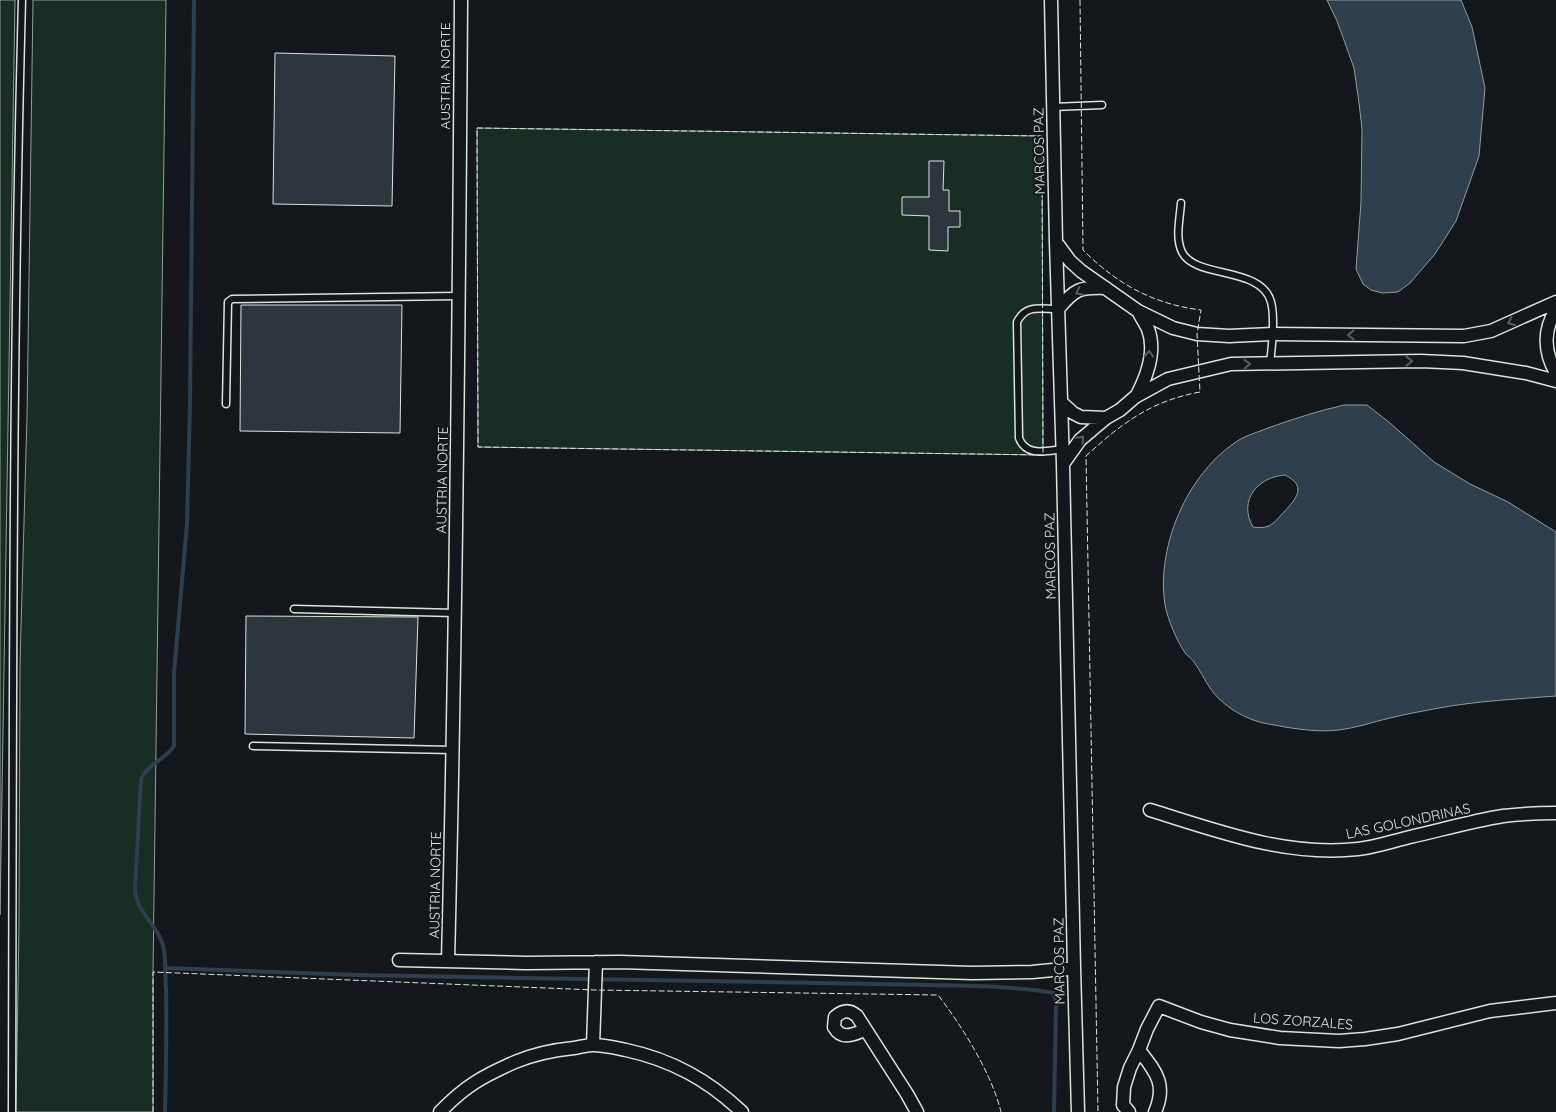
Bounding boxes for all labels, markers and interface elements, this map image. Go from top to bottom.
street label: AUSTRIA NORTE [436,22,454,130]
street label: MARCOS PAZ [1029,107,1049,195]
one-way arrow [1075,285,1084,295]
one-way arrow [1507,315,1516,326]
one-way arrow [1347,330,1355,341]
one-way arrow [1144,350,1155,358]
one-way arrow [1406,356,1414,366]
one-way arrow [1243,358,1251,369]
street label: AUSTRIA NORTE [432,426,452,534]
one-way arrow [1076,435,1085,444]
street label: MARCOS PAZ [1040,512,1060,600]
street label: LAS GOLONDRINAS [1344,799,1472,843]
street label: AUSTRIA NORTE [425,831,445,939]
street label: MARCOS PAZ [1049,917,1069,1005]
street label: LOS ZORZALES [1252,1009,1354,1033]

